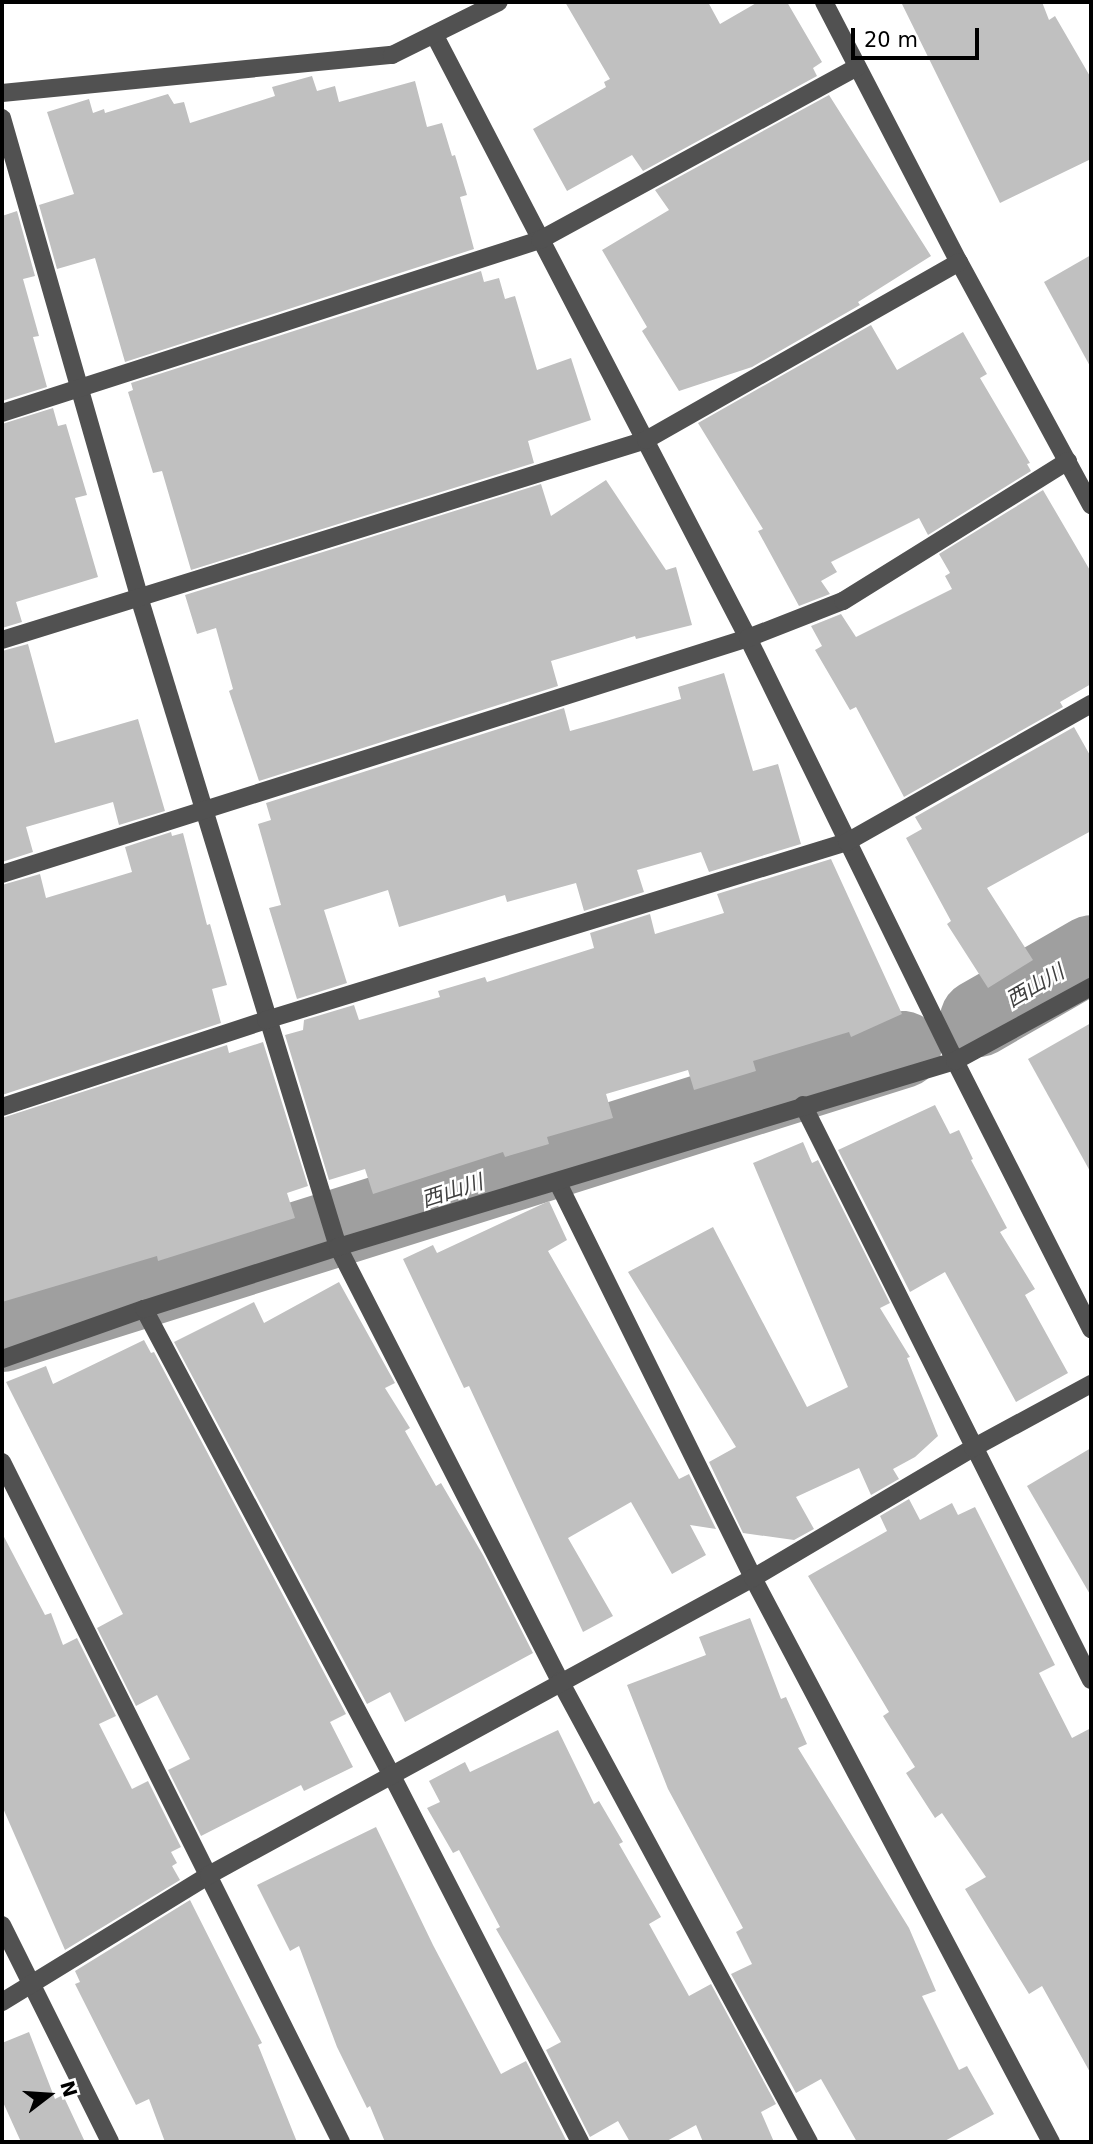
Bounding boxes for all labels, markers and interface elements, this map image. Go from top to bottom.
scale bar [855,14,983,58]
text: 20 m [864,28,918,52]
water label: 西山川 [1001,959,1069,1013]
water label: 西山川 [418,1169,486,1213]
north arrow [14,2060,84,2130]
text: N [56,2078,82,2100]

